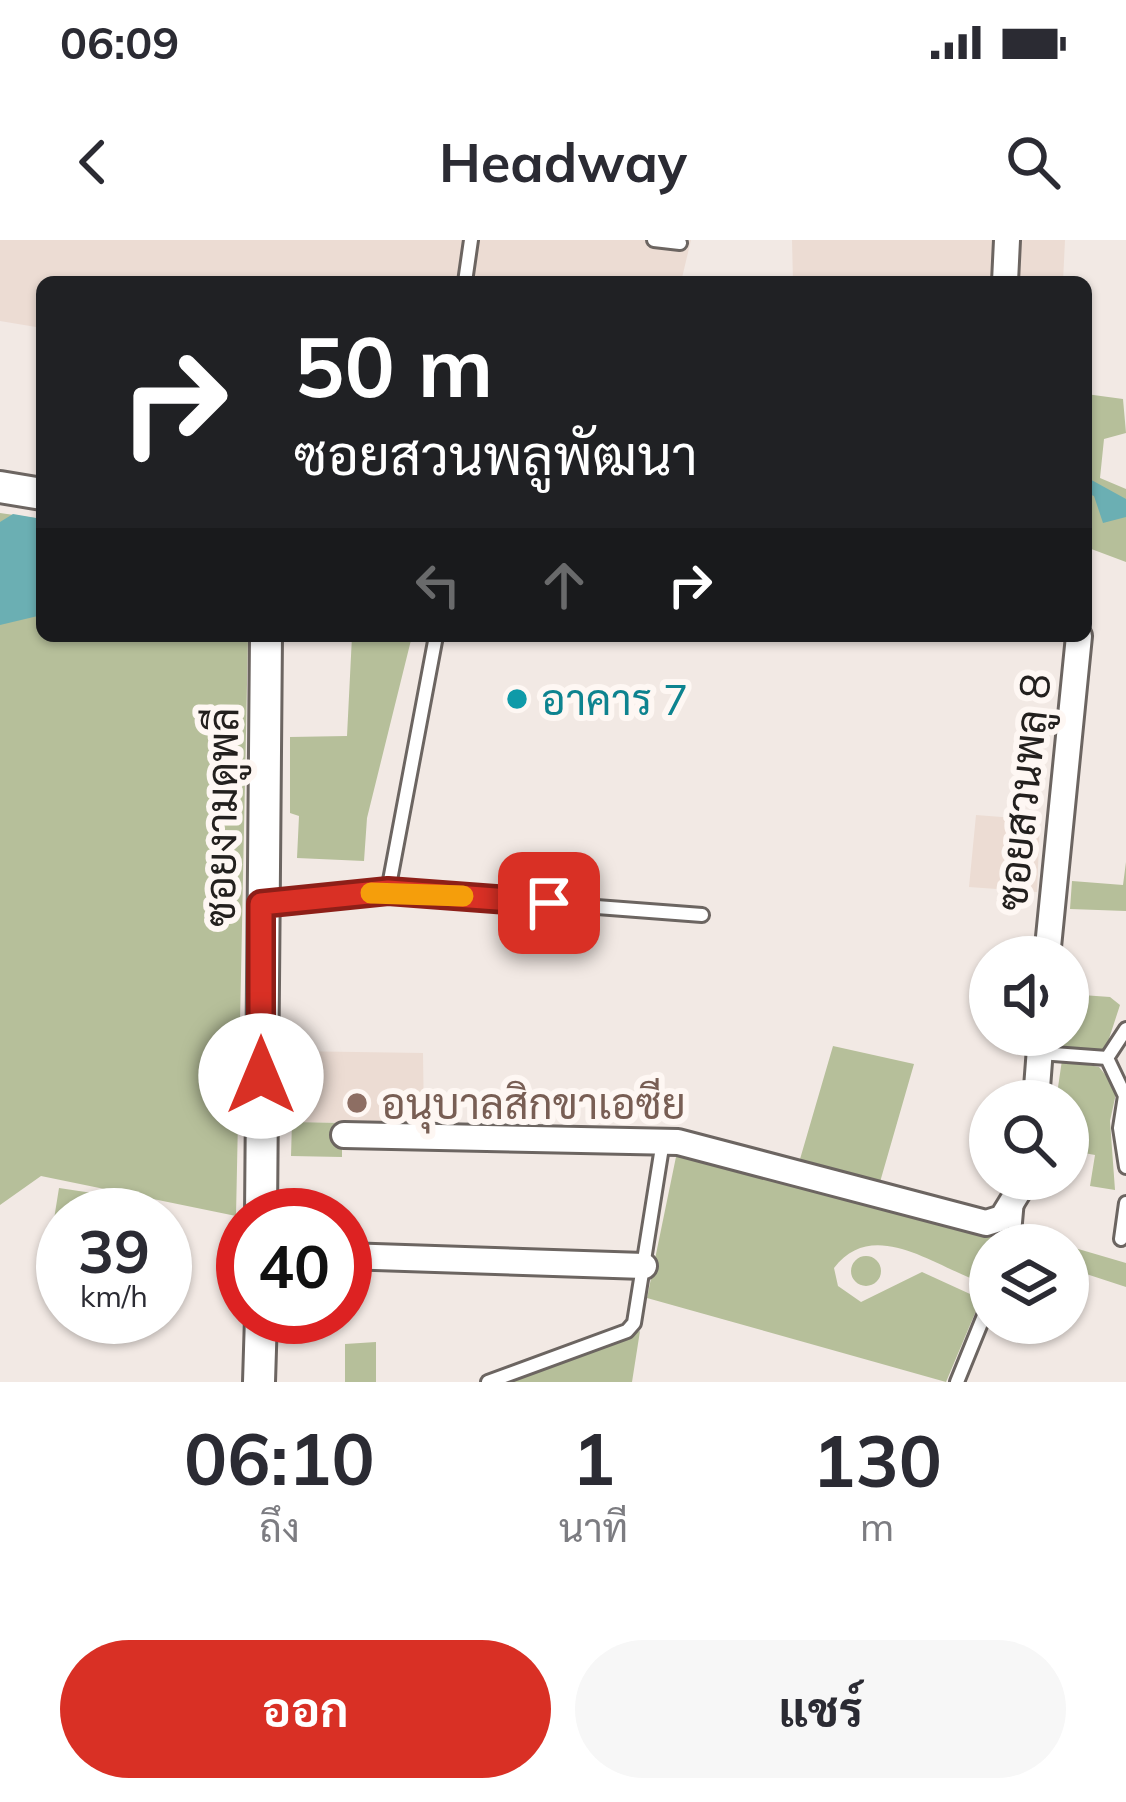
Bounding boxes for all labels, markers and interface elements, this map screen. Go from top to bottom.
text: 06:09 [60,14,179,70]
text: Headway [439,128,687,196]
icon: back [60,129,126,195]
icon: search [1000,129,1066,195]
text: 50 m [294,313,493,418]
icon: right [96,324,252,480]
text: ซอยสวนพลูพัฒนา [294,421,698,489]
icon: left [405,552,471,618]
icon: ahead [531,552,597,618]
icon: right [657,552,723,618]
street label: ซอยสวนพลู 8 [984,671,1065,913]
place label: อาคาร 7 [541,673,688,726]
marker: อาคาร 7 [504,686,530,712]
street label: ซอยงามดูพลี [193,707,252,927]
pin [498,852,600,954]
icon: arrive [516,870,582,936]
map controls [969,936,1089,1344]
button: sound [969,936,1089,1056]
position arrow [198,1013,324,1139]
place label: อนุบาลสิกขาเอซีย [381,1077,686,1134]
button: search [969,1080,1089,1200]
marker: อนุบาลสิกขาเอซีย [344,1090,370,1116]
speed limit sign: 40 [216,1188,372,1344]
text: 39 [78,1213,150,1288]
button: layers [969,1224,1089,1344]
text: km/h [80,1277,148,1315]
text: 06:10 [184,1413,375,1503]
text: 1 [572,1413,615,1503]
text: 130 [812,1415,942,1505]
text: m [860,1502,894,1551]
text: ถึง [259,1503,300,1552]
text: นาที [559,1503,628,1552]
button: ออก [60,1640,551,1778]
button: แชร์ [575,1640,1066,1778]

